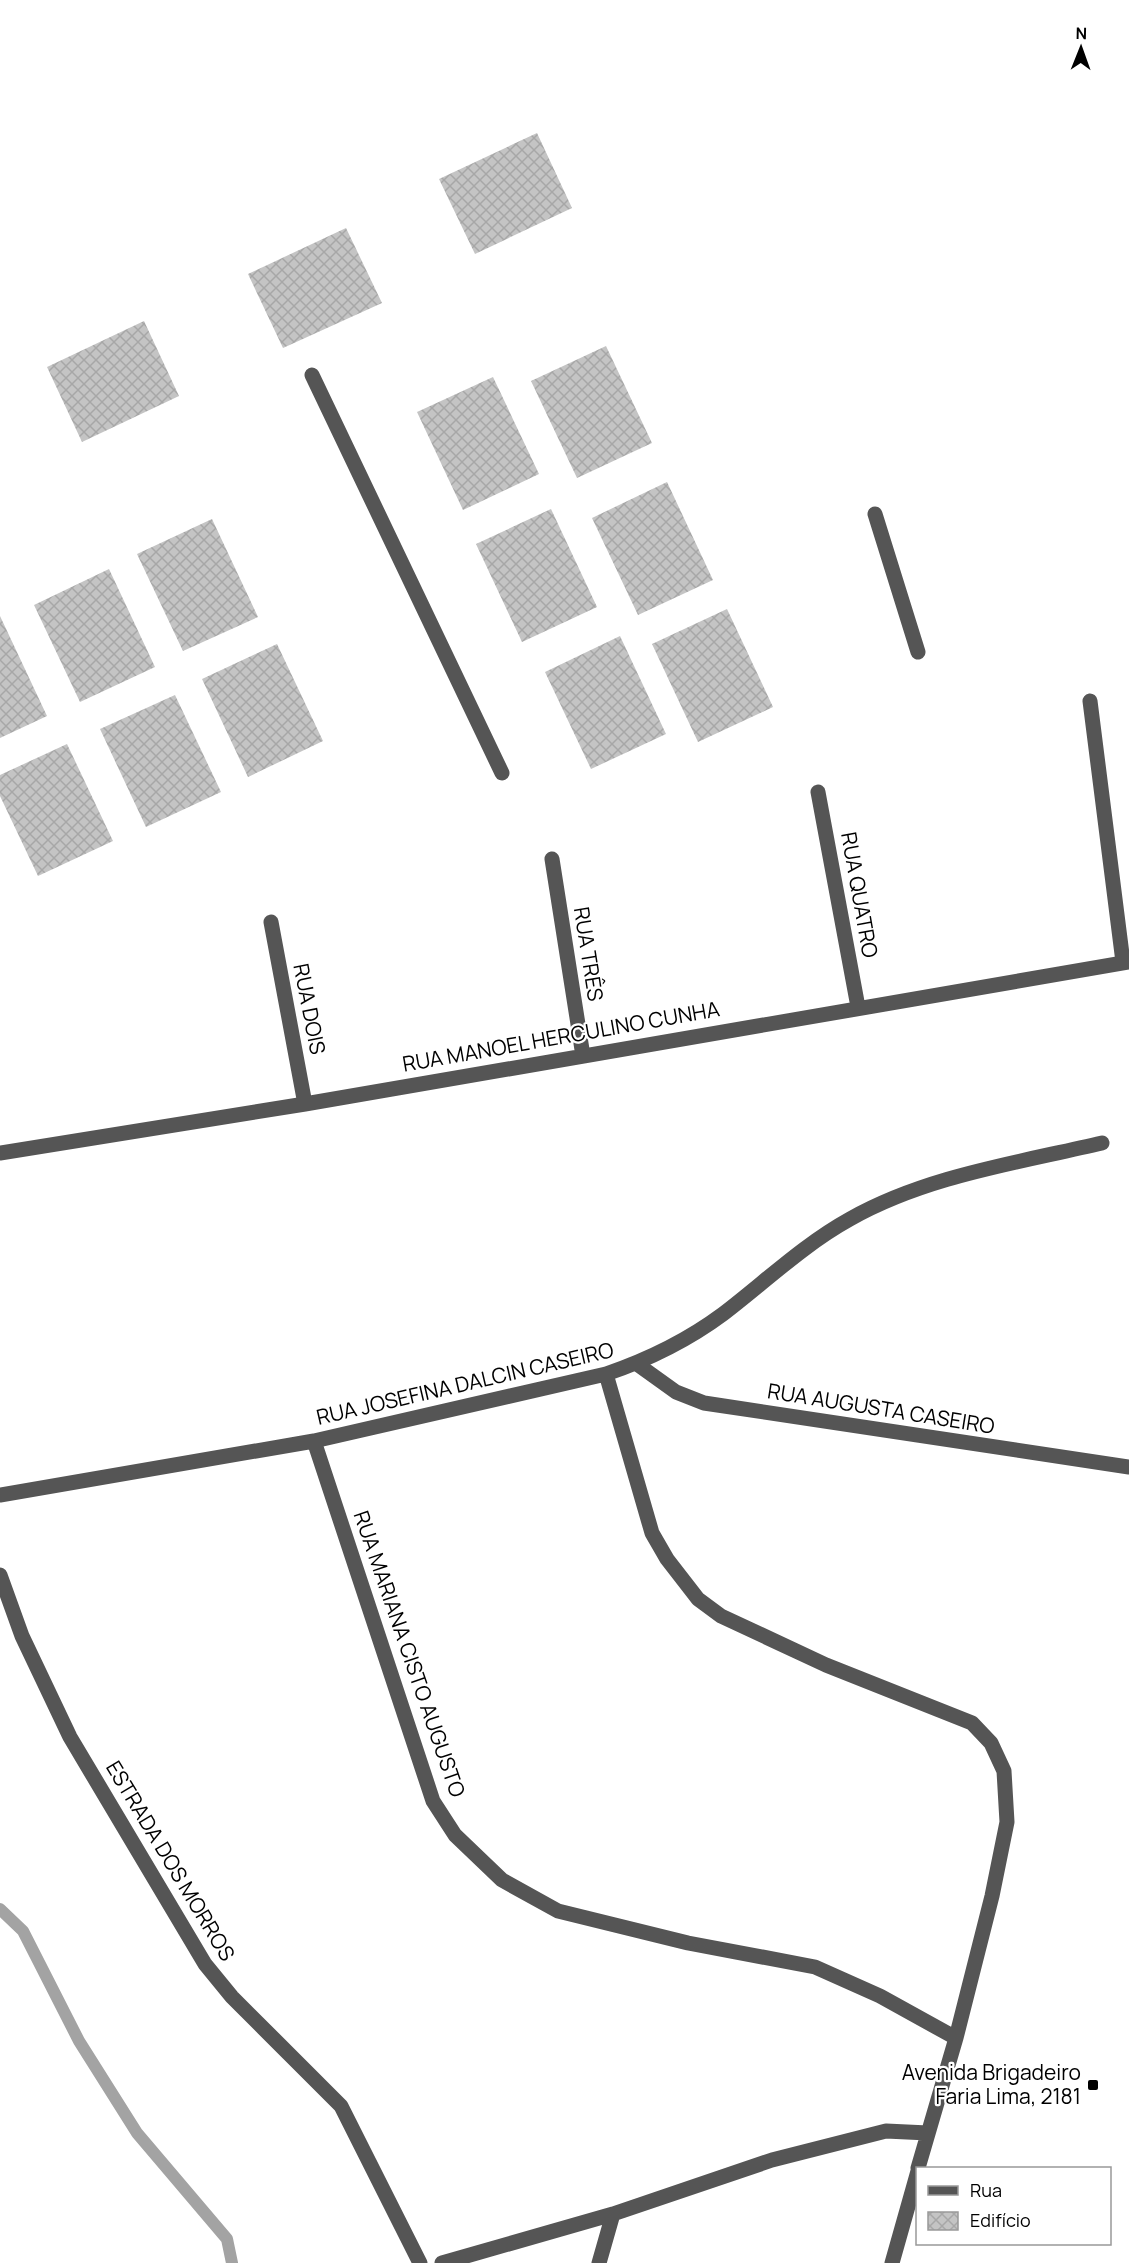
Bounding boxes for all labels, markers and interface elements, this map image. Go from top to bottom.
north arrow [1051,18,1111,78]
text: N [1075,22,1087,44]
street label: RUA QUATRO [835,830,885,960]
street label: RUA TRÊS [568,905,610,1003]
street label: RUA DOIS [287,961,333,1057]
street label: RUA MANOEL HERCULINO CUNHA [400,994,722,1078]
street label: RUA JOSEFINA DALCIN CASEIRO [314,1335,616,1431]
street label: RUA AUGUSTA CASEIRO [766,1376,997,1440]
street label: RUA MARIANA CISTO AUGUSTO [348,1507,472,1801]
street label: ESTRADA DOS MORROS [100,1755,242,1966]
place label: Avenida Brigadeiro Faria Lima, 2181 [902,2058,1081,2110]
marker: Avenida Brigadeiro Faria Lima, 2181 [1086,2078,1100,2092]
legend [916,2167,1111,2245]
text: Rua [970,2178,1002,2202]
text: Edifício [970,2208,1031,2232]

